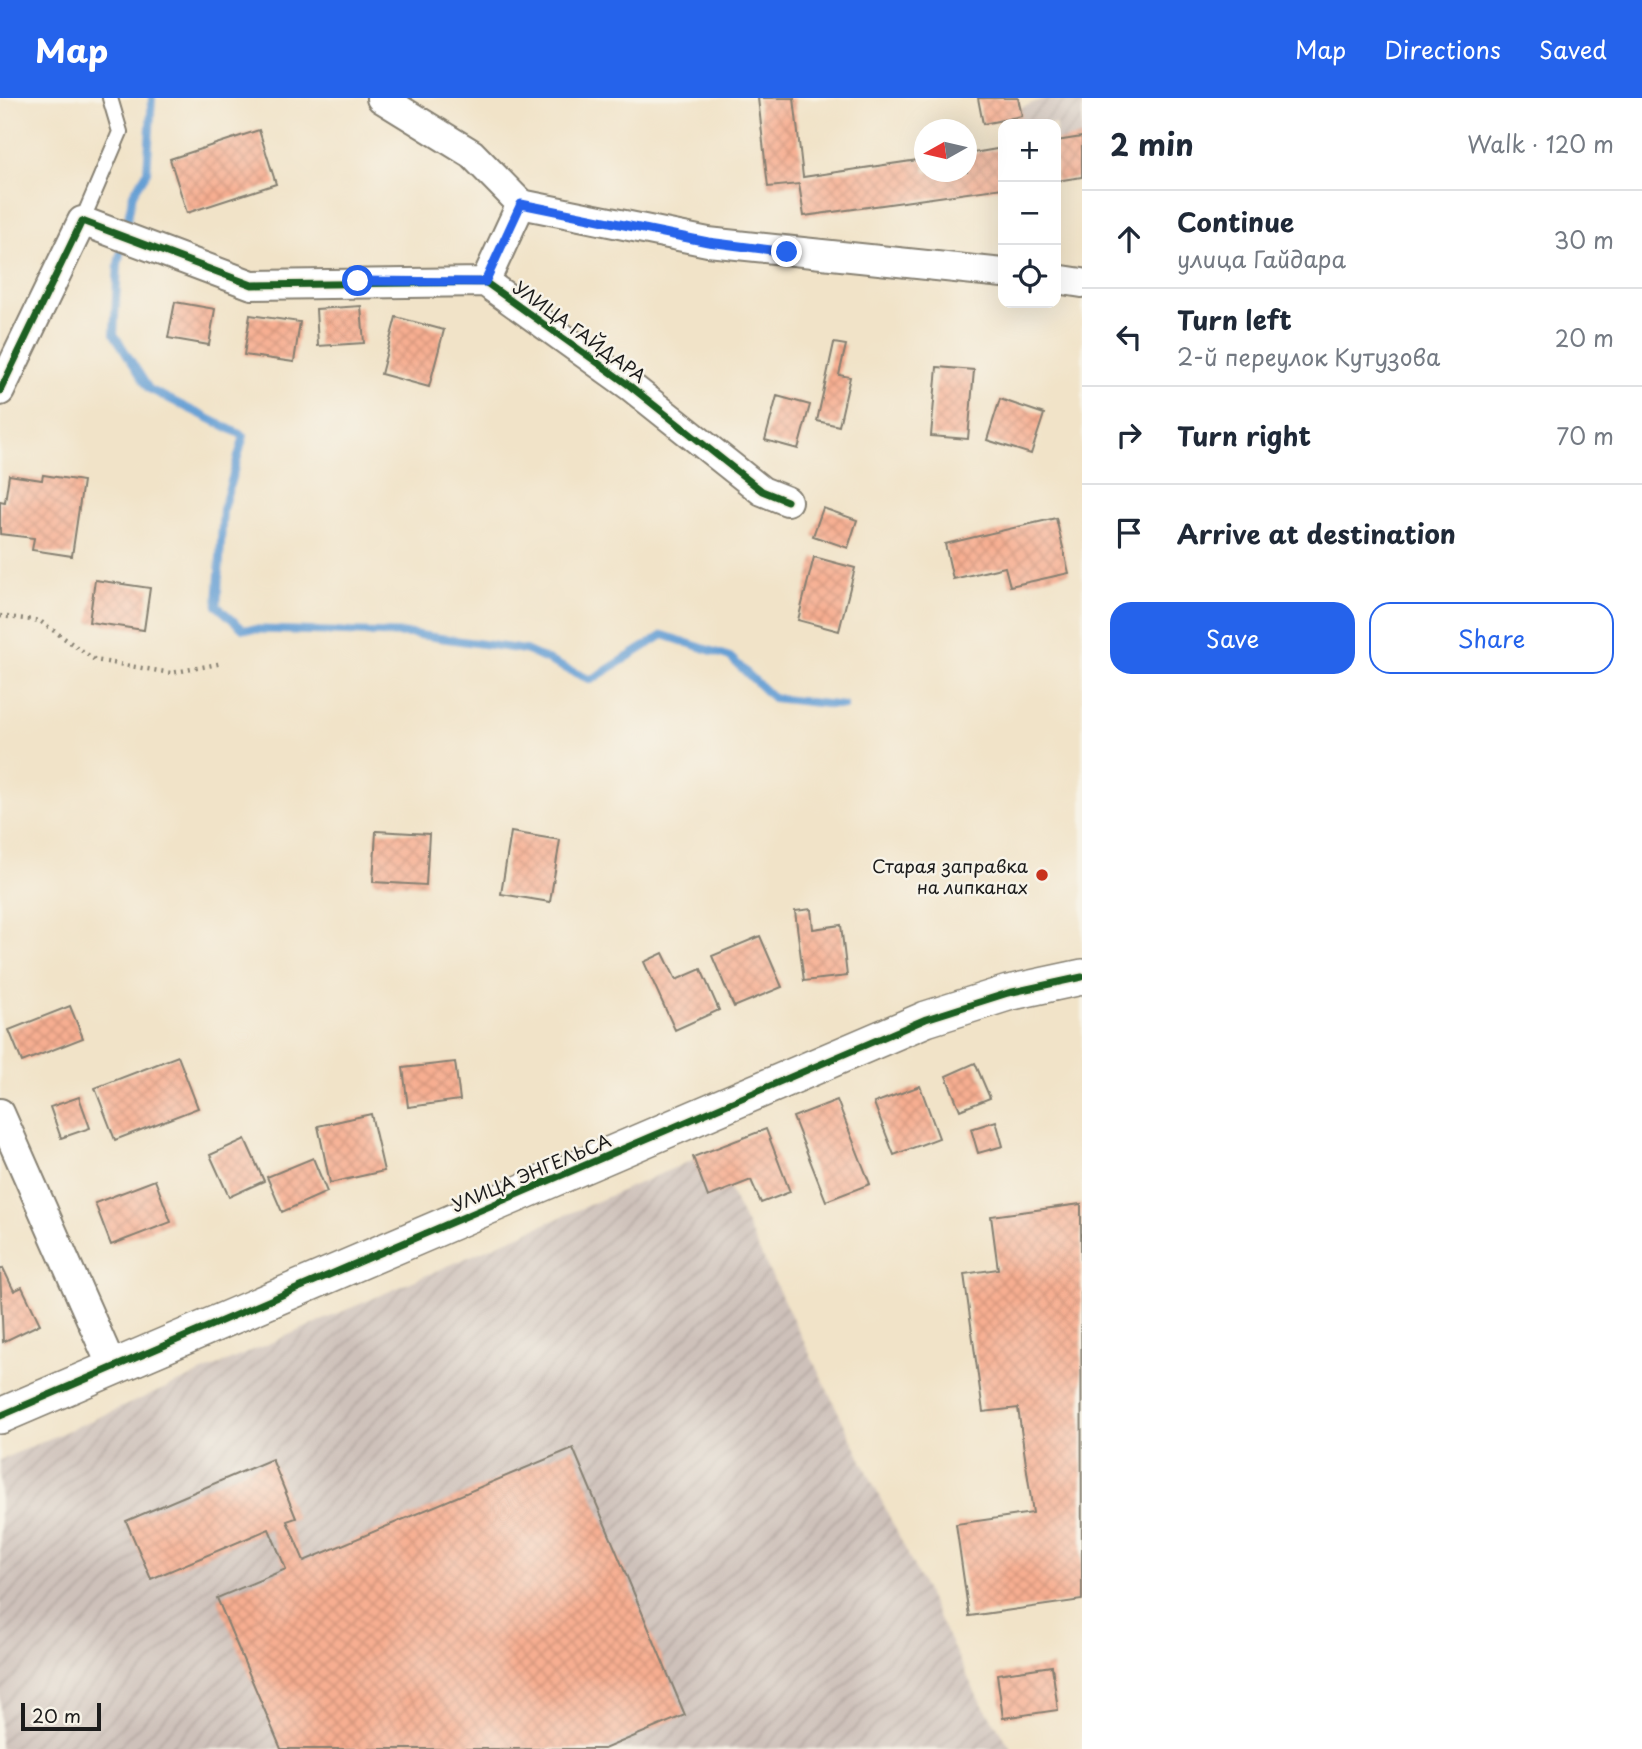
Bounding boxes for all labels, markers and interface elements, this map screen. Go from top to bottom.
text: Map [35,24,108,74]
text: Map [1295,31,1346,67]
text: Directions [1384,31,1501,67]
text: Saved [1539,31,1607,67]
north arrow [914,119,977,182]
map controls [998,119,1061,308]
button: + [998,119,1061,182]
text: 2 min [1110,121,1194,166]
text: Walk · 120 m [1467,126,1614,161]
button: − [998,182,1061,245]
text: Continue [1177,202,1294,241]
icon: ahead [1110,220,1148,258]
text: 30 m [1553,222,1614,257]
route end [771,236,802,267]
text: улица Гайдара [1177,241,1346,276]
button: locate [998,245,1061,308]
route start [342,265,373,296]
street label: УЛИЦА ГАЙДАРА [508,273,652,389]
text: Turn left [1177,300,1292,339]
icon: left [1110,318,1148,356]
text: 20 m [1555,320,1614,355]
text: 2-й переулок Кутузова [1177,339,1440,374]
icon: right [1110,416,1148,454]
text: Turn right [1177,416,1311,455]
text: 70 m [1556,418,1614,453]
icon: arrive [1110,514,1148,552]
text: Arrive at destination [1177,514,1456,553]
button: Save [1110,602,1355,674]
button: Share [1369,602,1614,674]
place label: Старая заправка на липканах [872,852,1029,900]
marker: Старая заправка на липканах [1034,867,1050,883]
street label: УЛИЦА ЭНГЕЛЬСА [447,1126,615,1218]
scale bar [21,1700,102,1732]
text: 20 m [32,1701,81,1729]

